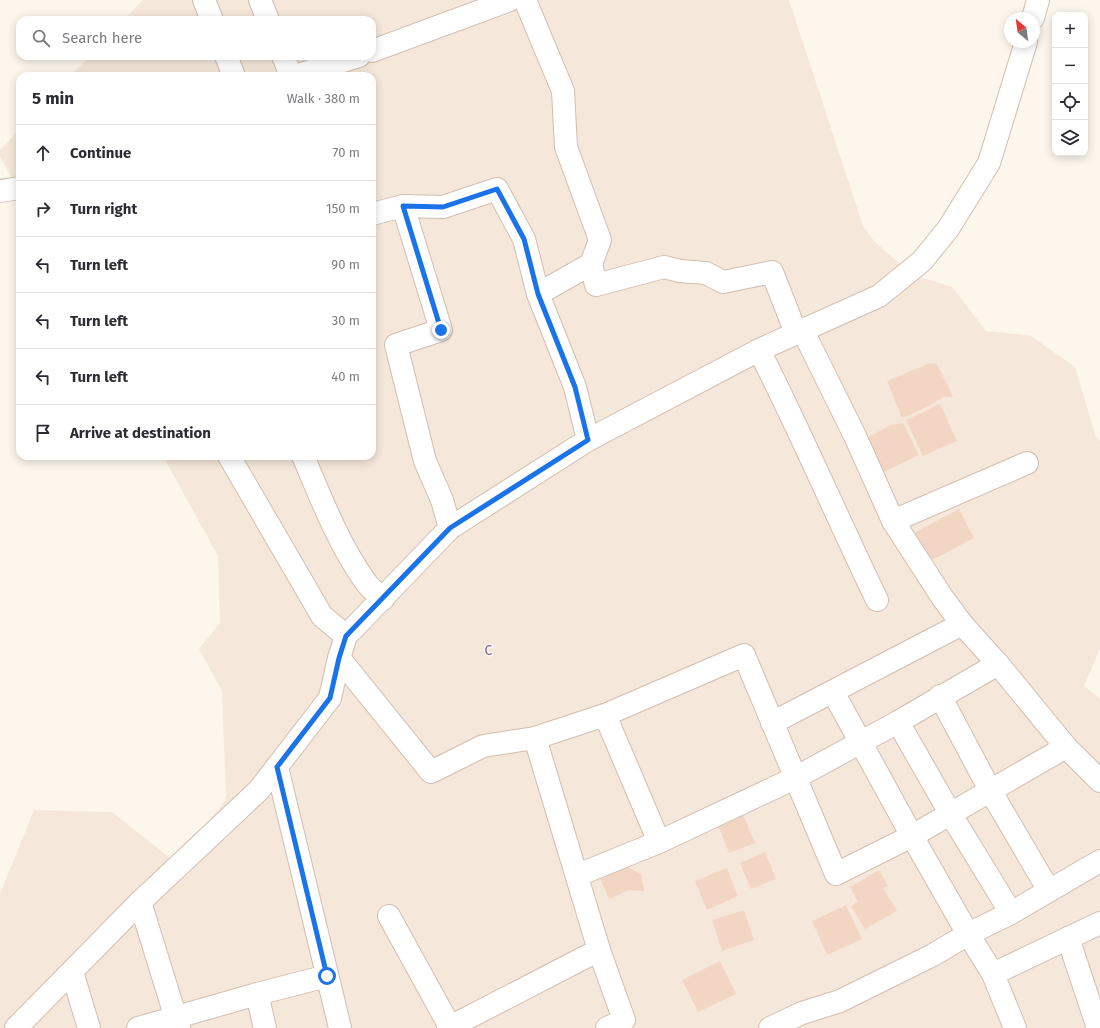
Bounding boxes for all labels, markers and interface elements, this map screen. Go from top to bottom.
north arrow [1004,12,1040,48]
map controls [1052,12,1088,156]
button: + [1052,12,1088,48]
search box [16,16,376,60]
icon: search [30,27,52,49]
text: Search here [62,29,142,47]
button: − [1052,48,1088,84]
button: locate [1052,84,1088,120]
text: 5 min [32,88,74,109]
text: Walk · 380 m [287,91,360,106]
button: layers [1052,120,1088,156]
icon: ahead [32,142,54,164]
text: Continue [70,144,131,162]
text: 70 m [333,145,360,160]
icon: right [32,198,54,220]
text: Turn right [70,200,137,218]
text: 150 m [326,201,360,216]
icon: left [32,254,54,276]
text: Turn left [70,256,128,274]
text: 90 m [331,257,360,272]
icon: left [32,310,54,332]
text: Turn left [70,312,128,330]
text: 30 m [332,313,360,328]
route end [432,321,450,339]
icon: left [32,366,54,388]
text: Turn left [70,368,128,386]
text: 40 m [331,369,360,384]
icon: arrive [32,422,54,444]
text: Arrive at destination [70,424,211,442]
district label: C [485,642,493,659]
route start [318,967,336,985]

